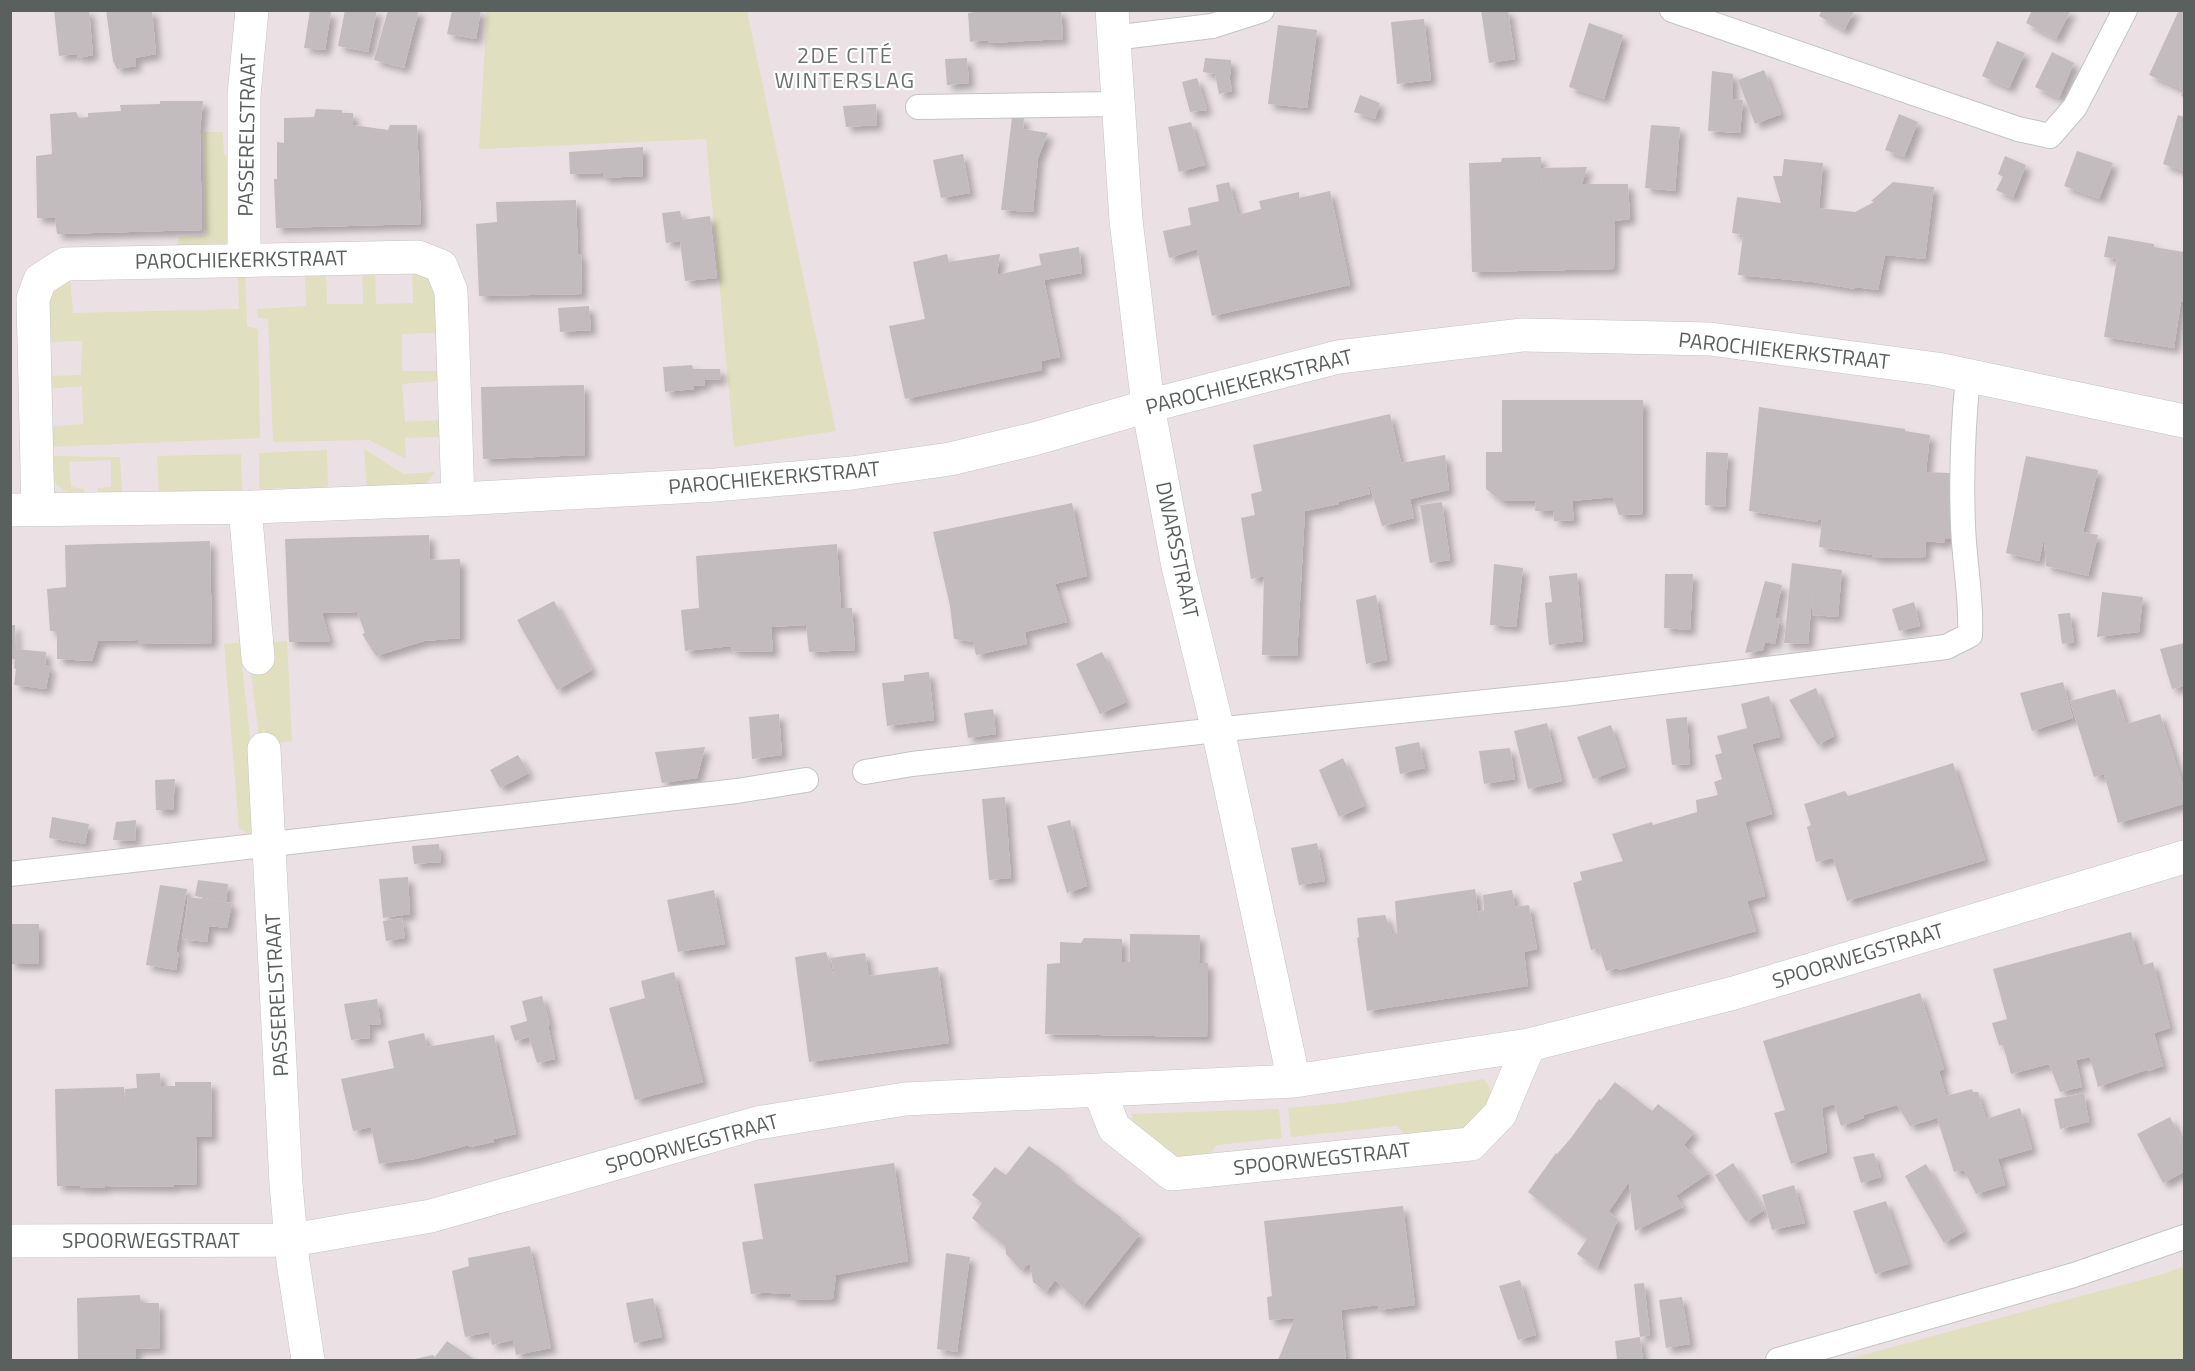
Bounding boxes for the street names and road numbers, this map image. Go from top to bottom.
street label: PASSERELSTRAAT [229,53,263,217]
street label: PAROCHIEKERKSTRAAT [135,241,347,277]
street label: PAROCHIEKERKSTRAAT [1677,323,1891,377]
street label: PAROCHIEKERKSTRAAT [1142,340,1356,422]
street label: PAROCHIEKERKSTRAAT [667,452,881,502]
street label: DWARSSTRAAT [1148,479,1208,621]
street label: PASSERELSTRAAT [256,913,296,1078]
street label: SPOORWEGSTRAAT [1768,914,1947,996]
street label: SPOORWEGSTRAAT [602,1105,782,1181]
street label: SPOORWEGSTRAAT [1232,1133,1412,1183]
street label: SPOORWEGSTRAAT [62,1224,240,1256]

